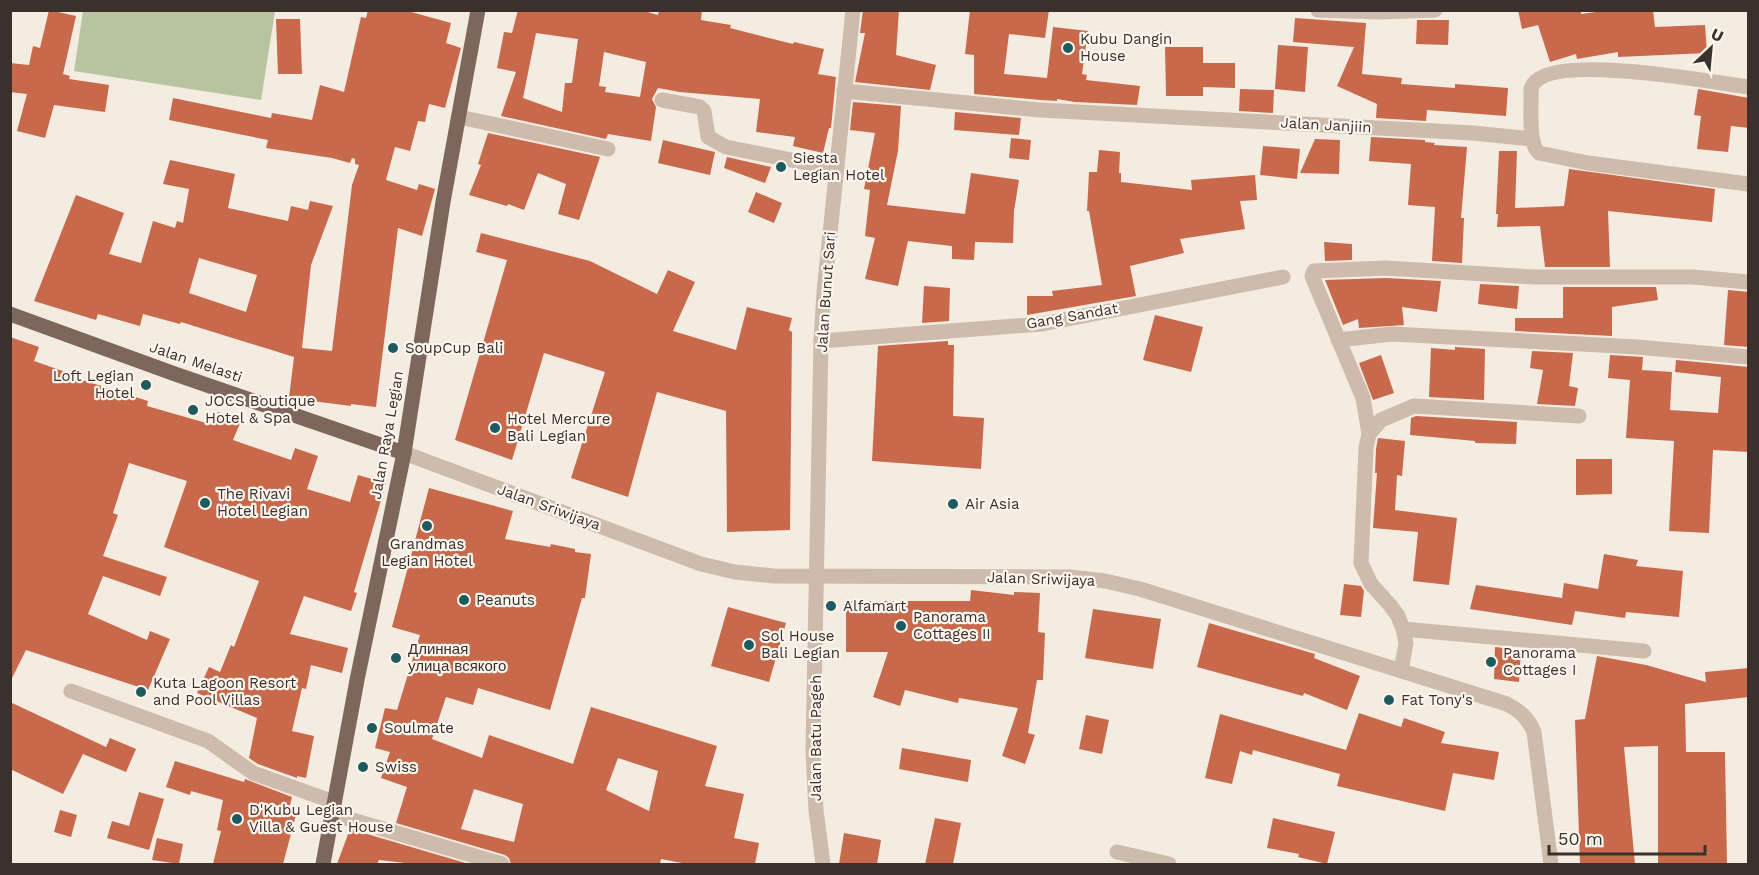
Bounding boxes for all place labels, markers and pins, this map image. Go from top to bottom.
place label: Kubu Dangin House [1080,30,1172,65]
marker: Kubu Dangin House [1061,41,1075,55]
place label: Siesta Legian Hotel [793,149,885,184]
marker: Siesta Legian Hotel [774,160,788,174]
place label: SoupCup Bali [405,339,503,357]
marker: SoupCup Bali [386,341,400,355]
place label: Loft Legian Hotel [53,367,134,402]
marker: Loft Legian Hotel [139,378,153,392]
place label: JOCS Boutique Hotel & Spa [205,392,315,427]
marker: JOCS Boutique Hotel & Spa [186,403,200,417]
place label: Hotel Mercure Bali Legian [507,410,610,445]
marker: Hotel Mercure Bali Legian [488,421,502,435]
place label: The Rivavi Hotel Legian [217,485,308,520]
place label: Air Asia [965,495,1020,513]
marker: The Rivavi Hotel Legian [198,496,212,510]
marker: Air Asia [946,497,960,511]
marker: Grandmas Legian Hotel [420,519,434,533]
place label: Grandmas Legian Hotel [381,535,473,570]
place label: Peanuts [476,591,535,609]
marker: Peanuts [457,593,471,607]
place label: Alfamart [843,597,907,615]
marker: Alfamart [824,599,838,613]
place label: Panorama Cottages II [913,608,991,643]
marker: Panorama Cottages II [894,619,908,633]
place label: Sol House Bali Legian [761,627,840,662]
marker: Sol House Bali Legian [742,638,756,652]
place label: Длинная улица всякого [408,640,506,675]
place label: Panorama Cottages I [1503,644,1577,679]
marker: Длинная улица всякого [389,651,403,665]
marker: Panorama Cottages I [1484,655,1498,669]
place label: Kuta Lagoon Resort and Pool Villas [153,674,297,709]
marker: Kuta Lagoon Resort and Pool Villas [134,685,148,699]
place label: Fat Tony's [1401,691,1473,709]
marker: Fat Tony's [1382,693,1396,707]
place label: Soulmate [384,719,454,737]
marker: Soulmate [365,721,379,735]
place label: Swiss [375,758,417,776]
marker: Swiss [356,760,370,774]
place label: D'Kubu Legian Villa & Guest House [249,801,393,836]
marker: D'Kubu Legian Villa & Guest House [230,812,244,826]

